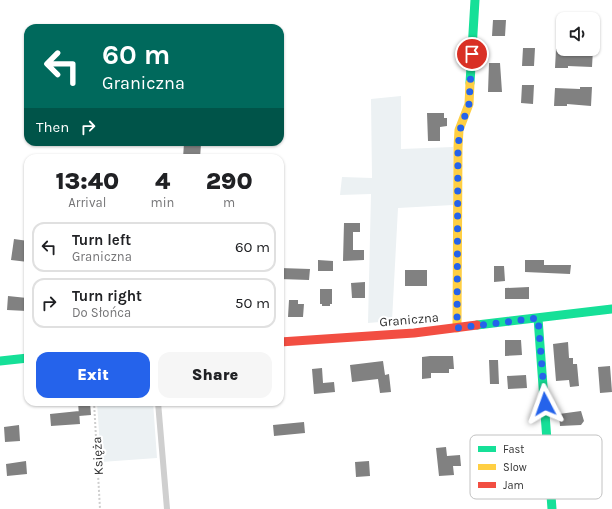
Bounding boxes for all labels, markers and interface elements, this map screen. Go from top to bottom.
map controls [556,12,600,56]
button: sound [556,12,600,56]
pin [455,37,489,71]
text: 60 m [102,38,170,71]
icon: left [36,40,88,92]
icon: arrive [461,43,483,65]
text: Graniczna [102,72,185,94]
icon: right [77,116,99,138]
text: Then [36,118,69,136]
text: 13:40 [55,167,119,195]
text: 4 [155,167,170,195]
text: 290 [206,167,253,195]
text: Arrival [68,195,106,210]
text: min [151,195,174,210]
text: m [223,195,235,210]
text: Turn left [72,231,131,249]
icon: left [38,236,60,258]
text: 60 m [235,238,270,256]
text: Graniczna [72,249,132,264]
text: Turn right [72,287,142,305]
icon: right [38,292,60,314]
text: 50 m [235,294,270,312]
text: Do Słońca [72,305,131,320]
street label: Graniczna [379,309,439,330]
button: Exit [36,352,150,398]
button: Share [158,352,272,398]
position arrow [524,383,566,425]
legend [470,435,602,499]
street label: Księża [89,436,106,476]
text: Fast [503,443,524,456]
text: Slow [503,461,527,474]
text: Jam [503,479,524,492]

